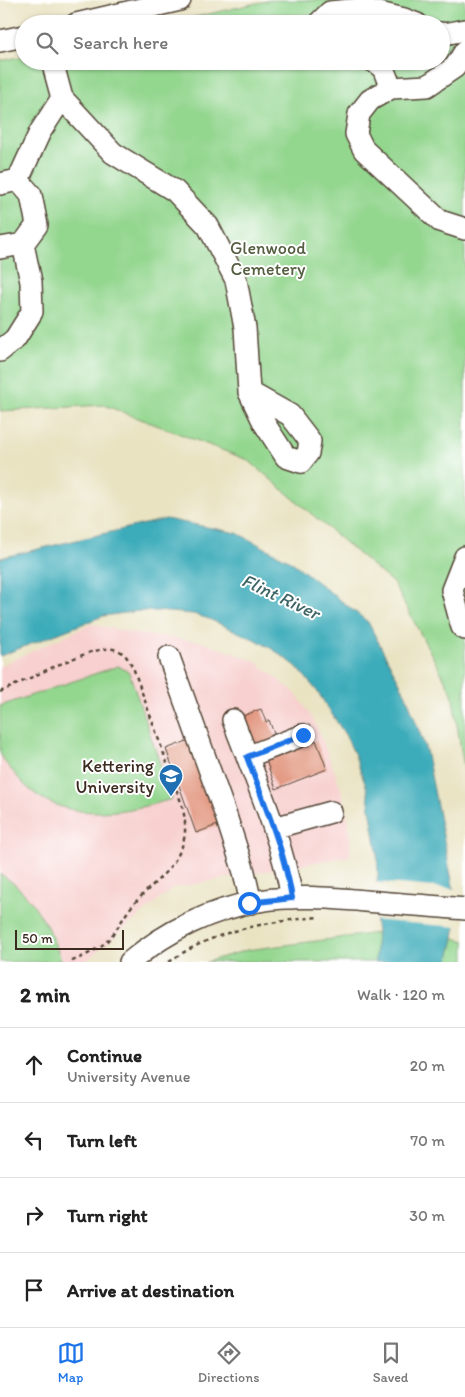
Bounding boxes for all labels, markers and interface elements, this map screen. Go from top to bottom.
search box [15,15,450,70]
icon: search [33,29,61,57]
text: Search here [73,31,168,54]
park label: Glenwood Cemetery [230,237,306,280]
water label: Flint River [238,568,325,625]
route end [292,724,315,747]
place label: Kettering University [75,755,155,798]
school or university icon: Kettering University [158,763,184,797]
route start [238,892,261,915]
scale bar [15,927,124,950]
text: 50 m [22,930,53,947]
text: 2 min [20,982,70,1007]
text: Walk · 120 m [357,985,445,1004]
text: Continue [67,1044,142,1067]
icon: ahead [20,1051,48,1079]
text: 20 m [410,1056,445,1075]
text: University Avenue [67,1067,190,1086]
icon: left [20,1126,48,1154]
text: Turn left [67,1129,137,1152]
text: 70 m [410,1131,445,1150]
icon: right [20,1201,48,1229]
text: Turn right [67,1204,148,1227]
text: 30 m [409,1206,445,1225]
icon: arrive [20,1276,48,1304]
text: Arrive at destination [67,1279,234,1302]
tab: Map [57,1339,85,1386]
tab: Directions [198,1339,259,1386]
tab: Saved [373,1339,408,1386]

